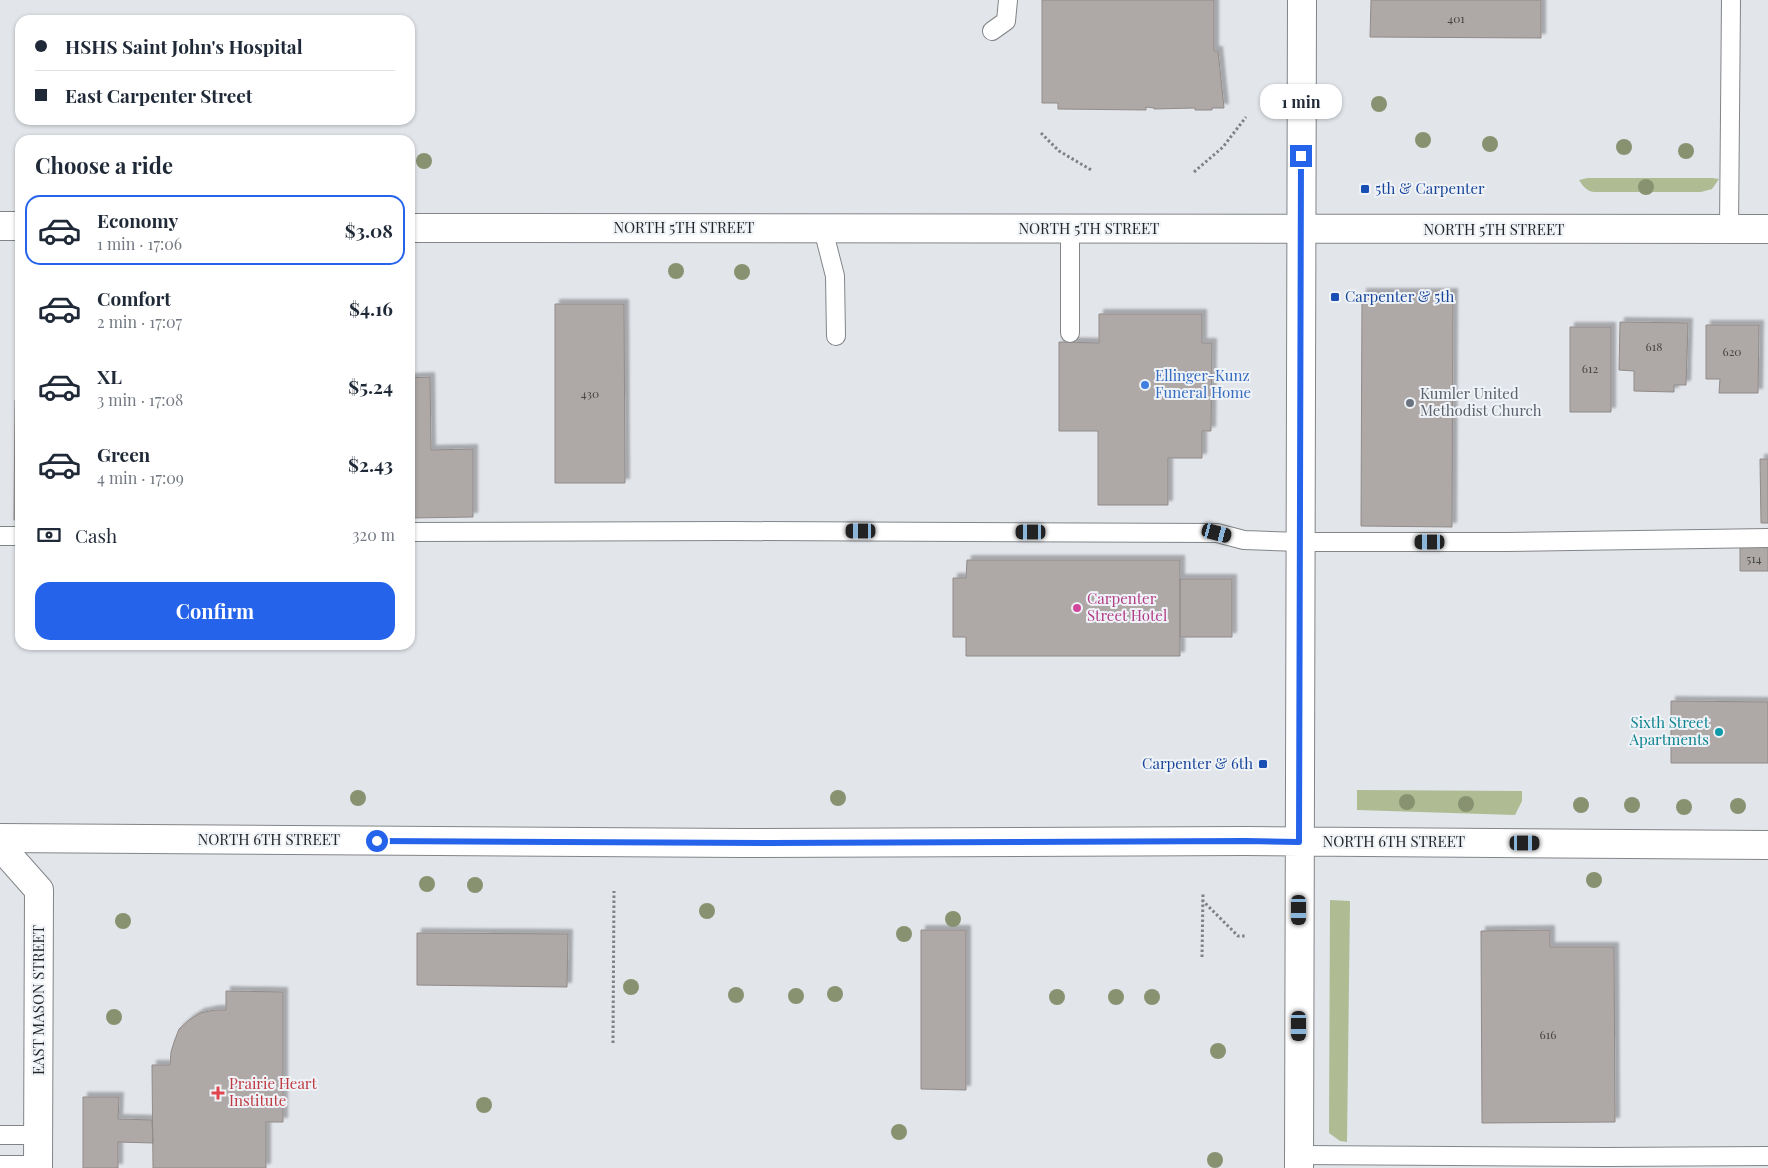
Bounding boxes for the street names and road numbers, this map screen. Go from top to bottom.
street label: NORTH 5TH STREET [614,217,754,237]
street label: NORTH 5TH STREET [1019,218,1159,238]
street label: NORTH 5TH STREET [1424,219,1564,239]
street label: NORTH 6TH STREET [198,829,340,849]
street label: NORTH 6TH STREET [1323,831,1465,851]
street label: EAST MASON STREET [28,925,48,1075]

